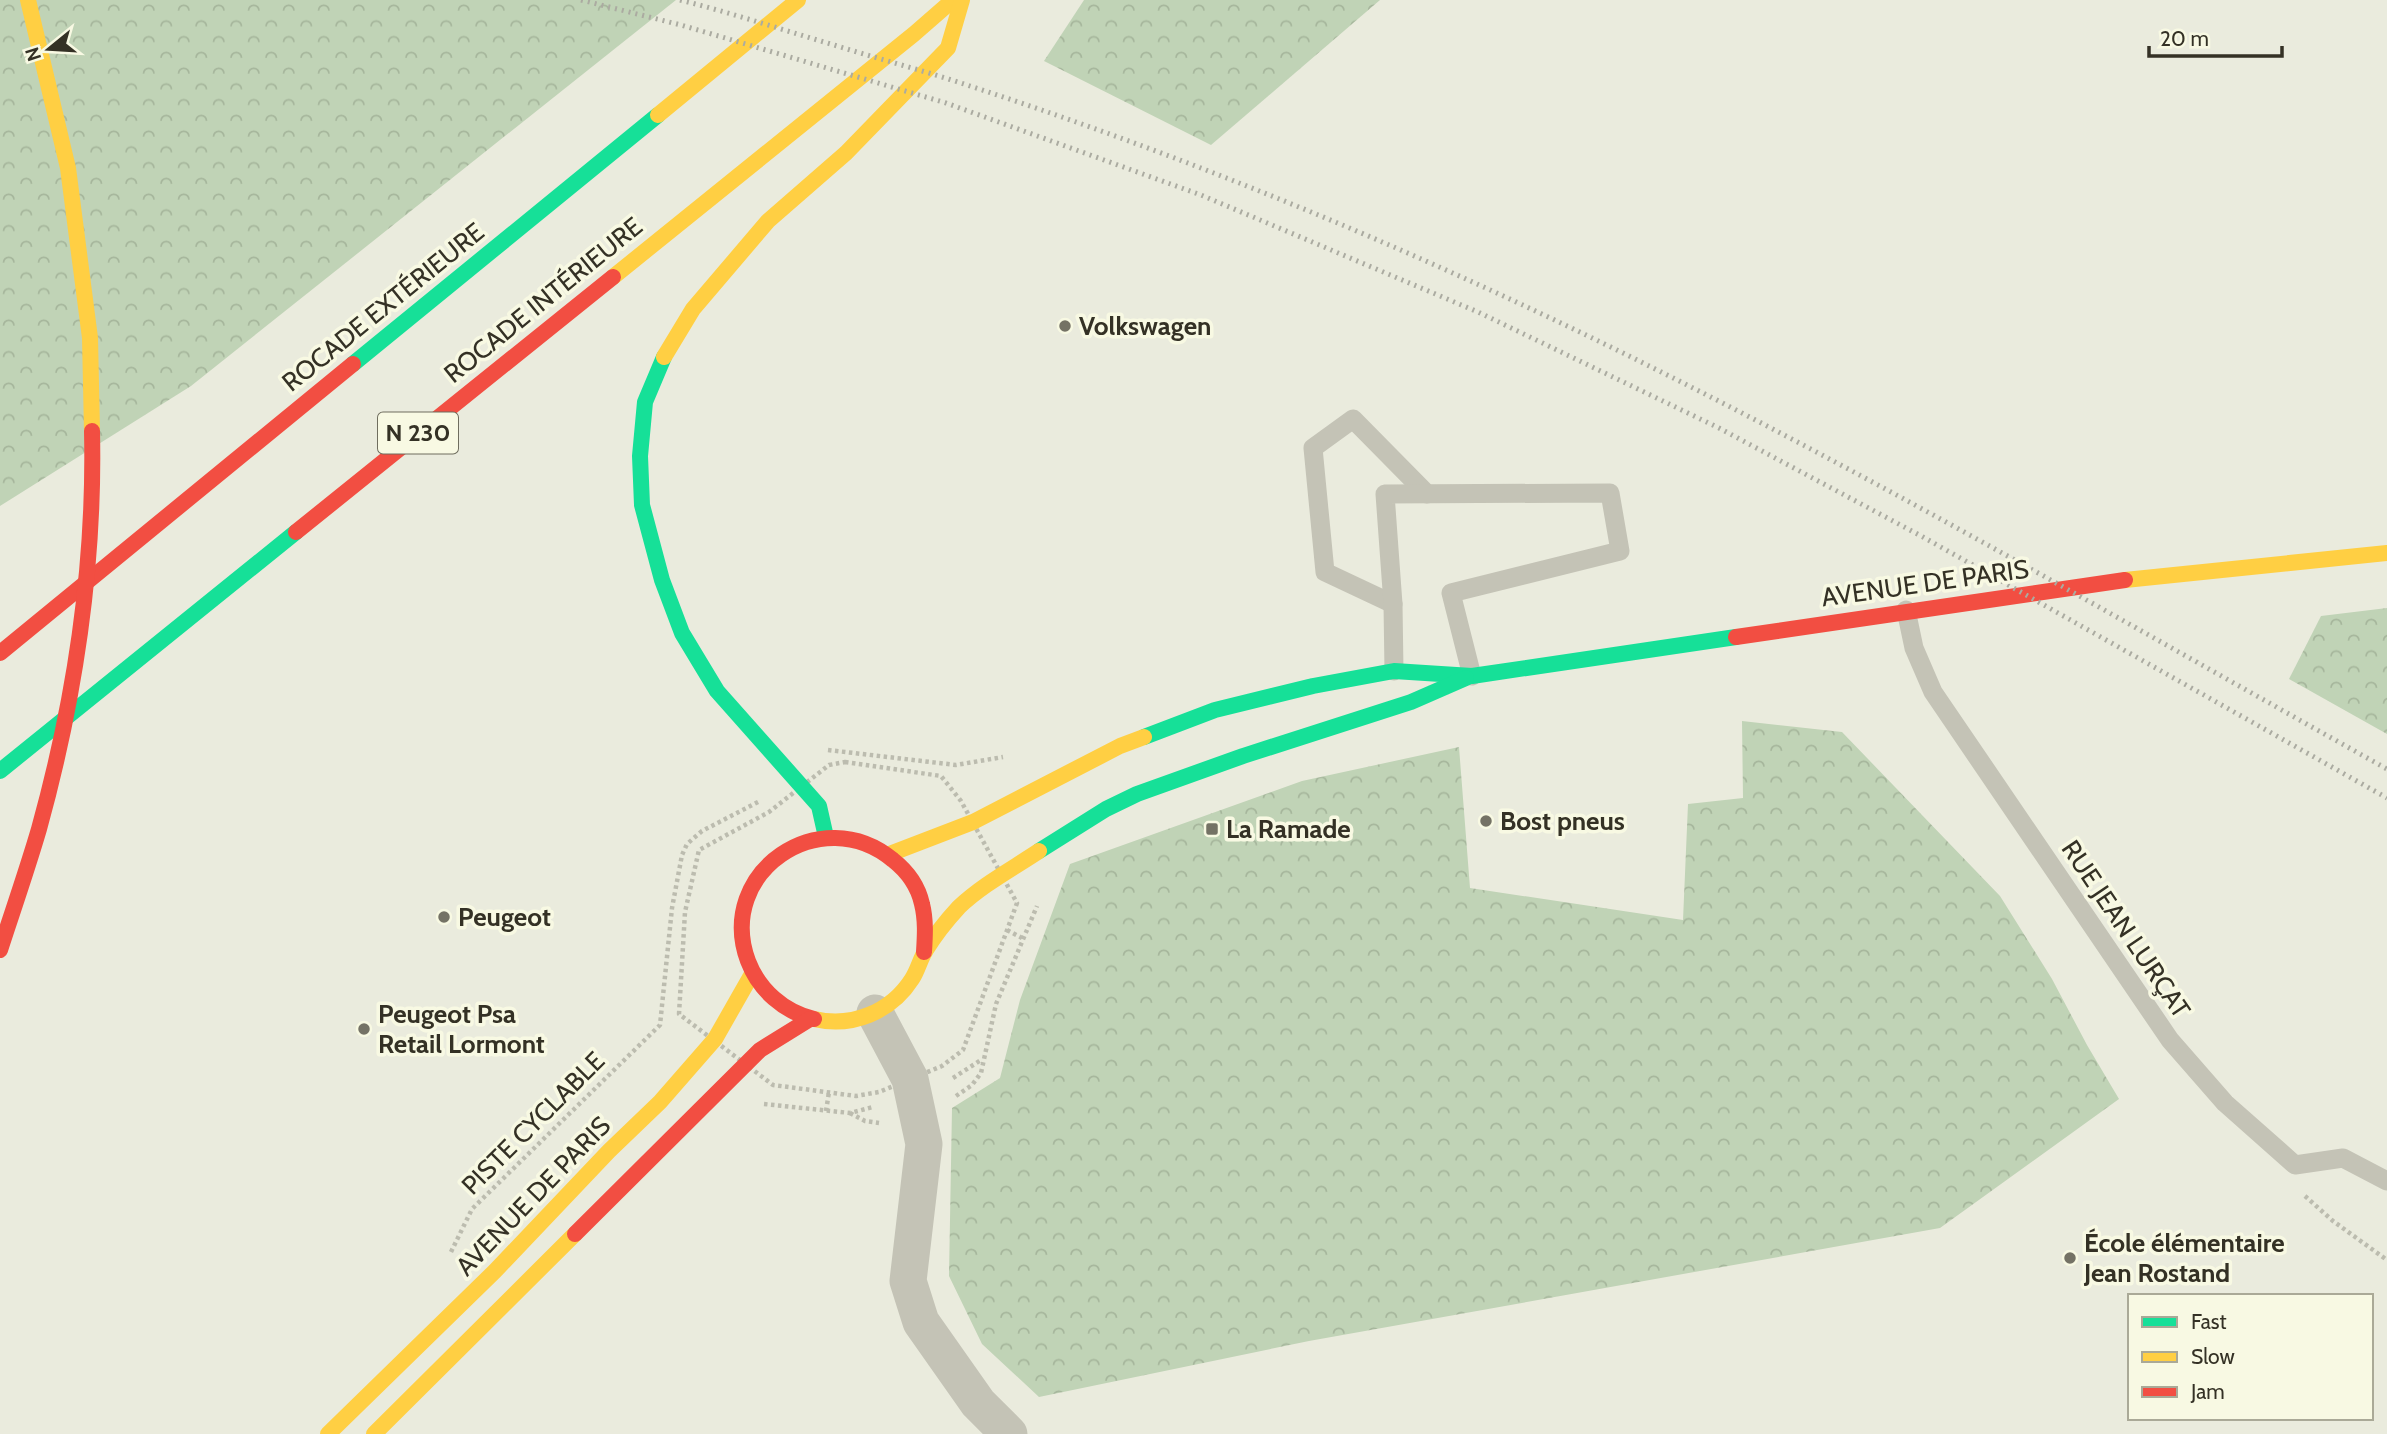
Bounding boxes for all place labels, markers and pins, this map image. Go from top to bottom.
place label: Volkswagen [1079,310,1211,342]
marker: Volkswagen [1057,318,1073,334]
place label: Bost pneus [1500,805,1625,837]
place label: La Ramade [1226,813,1351,845]
marker: Bost pneus [1478,813,1494,829]
marker: La Ramade [1204,821,1220,837]
place label: Peugeot [458,901,551,933]
marker: Peugeot [436,909,452,925]
place label: Peugeot Psa Retail Lormont [378,998,545,1060]
marker: Peugeot Psa Retail Lormont [356,1021,372,1037]
place label: École élémentaire Jean Rostand [2083,1227,2285,1289]
marker: École élémentaire Jean Rostand [2062,1250,2078,1266]

